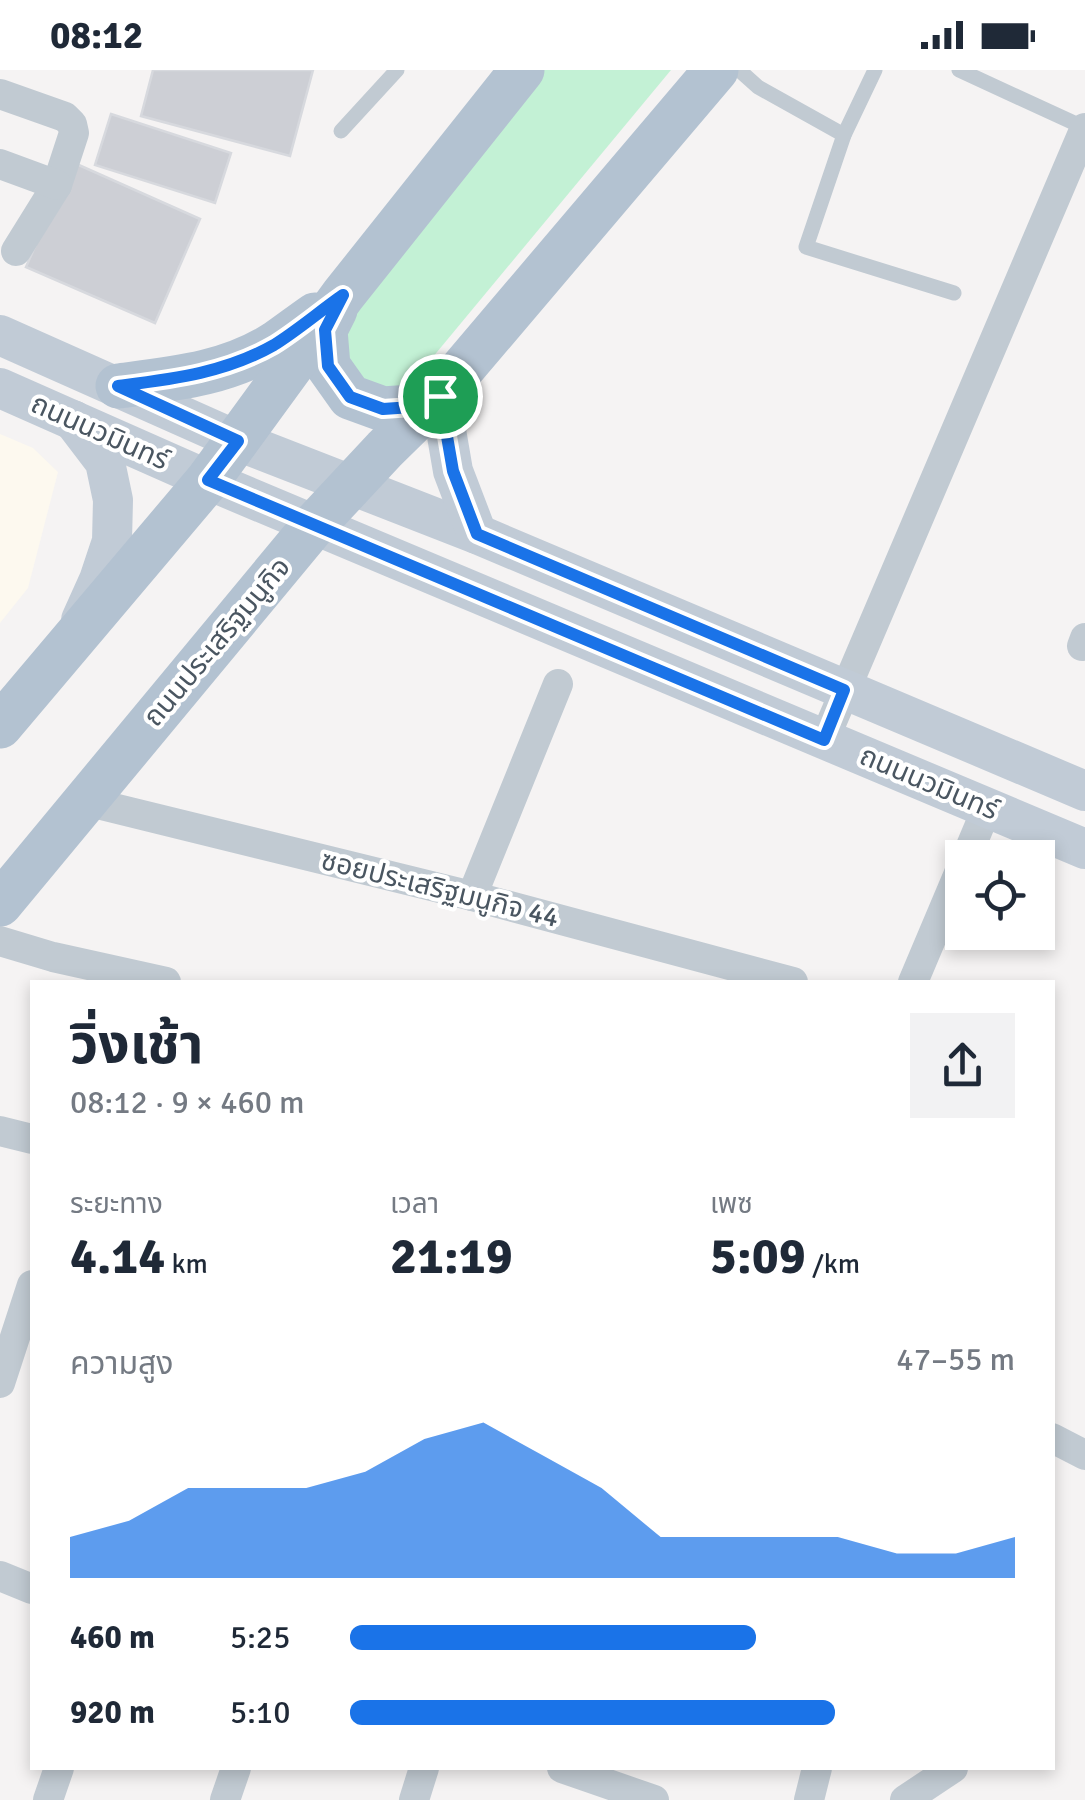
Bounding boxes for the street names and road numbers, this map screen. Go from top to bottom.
street label: ถนนนวมินทร์ [26,387,175,478]
street label: ถนนประเสริฐมนูกิจ [136,551,298,733]
street label: ถนนนวมินทร์ [855,739,1005,828]
street label: ซอยประเสริฐมนูกิจ 44 [318,843,562,935]

